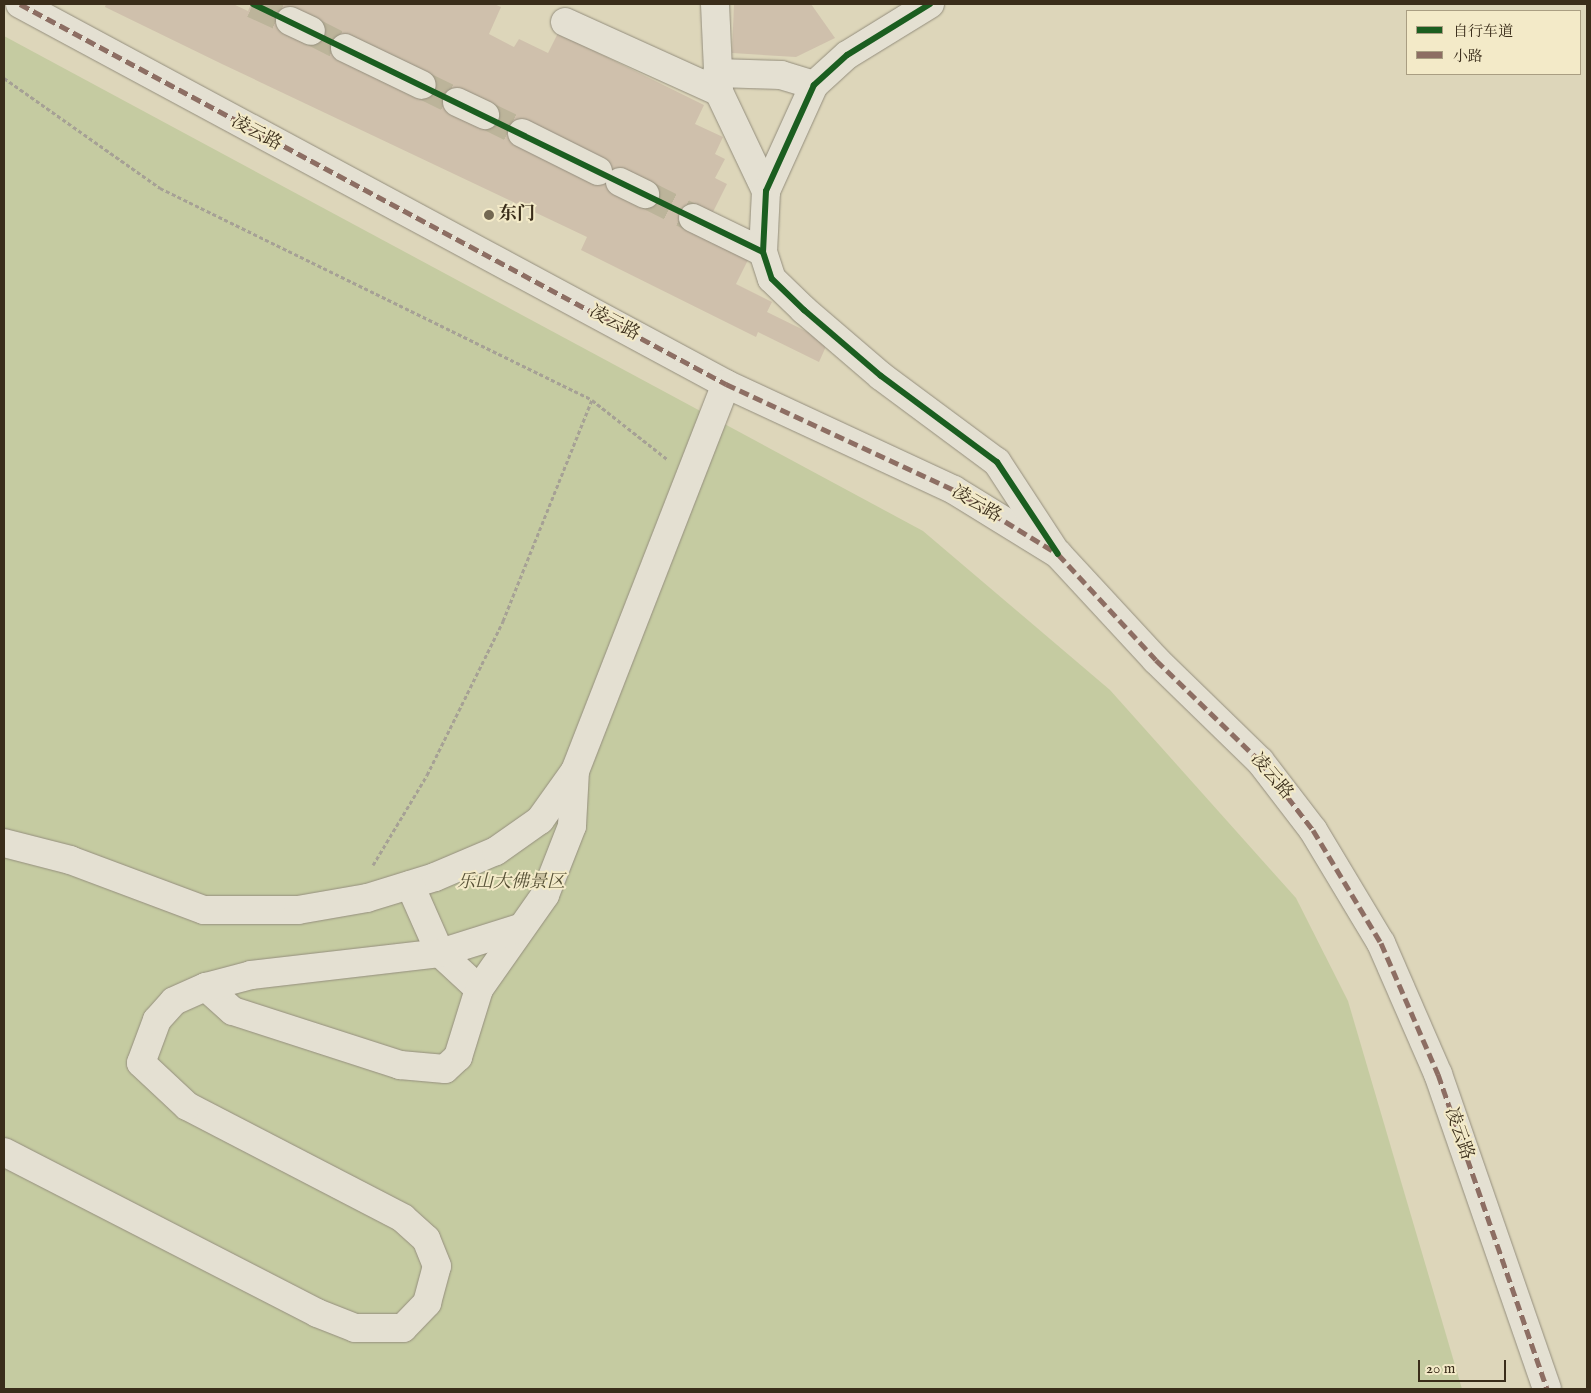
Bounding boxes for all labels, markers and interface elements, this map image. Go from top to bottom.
legend [1406,10,1581,75]
text: 自行车道 [1453,22,1513,41]
text: 小路 [1453,47,1483,66]
street label: 凌云路 [227,112,285,156]
place label: 东门 [499,204,535,226]
marker: 东门 [483,209,495,221]
street label: 凌云路 [585,302,643,346]
street label: 凌云路 [947,482,1005,528]
street label: 凌云路 [1245,749,1297,805]
park label: 乐山大佛景区 [457,872,565,894]
street label: 凌云路 [1439,1105,1477,1163]
scale bar [1421,1350,1508,1382]
text: 20 m [1426,1359,1455,1378]

